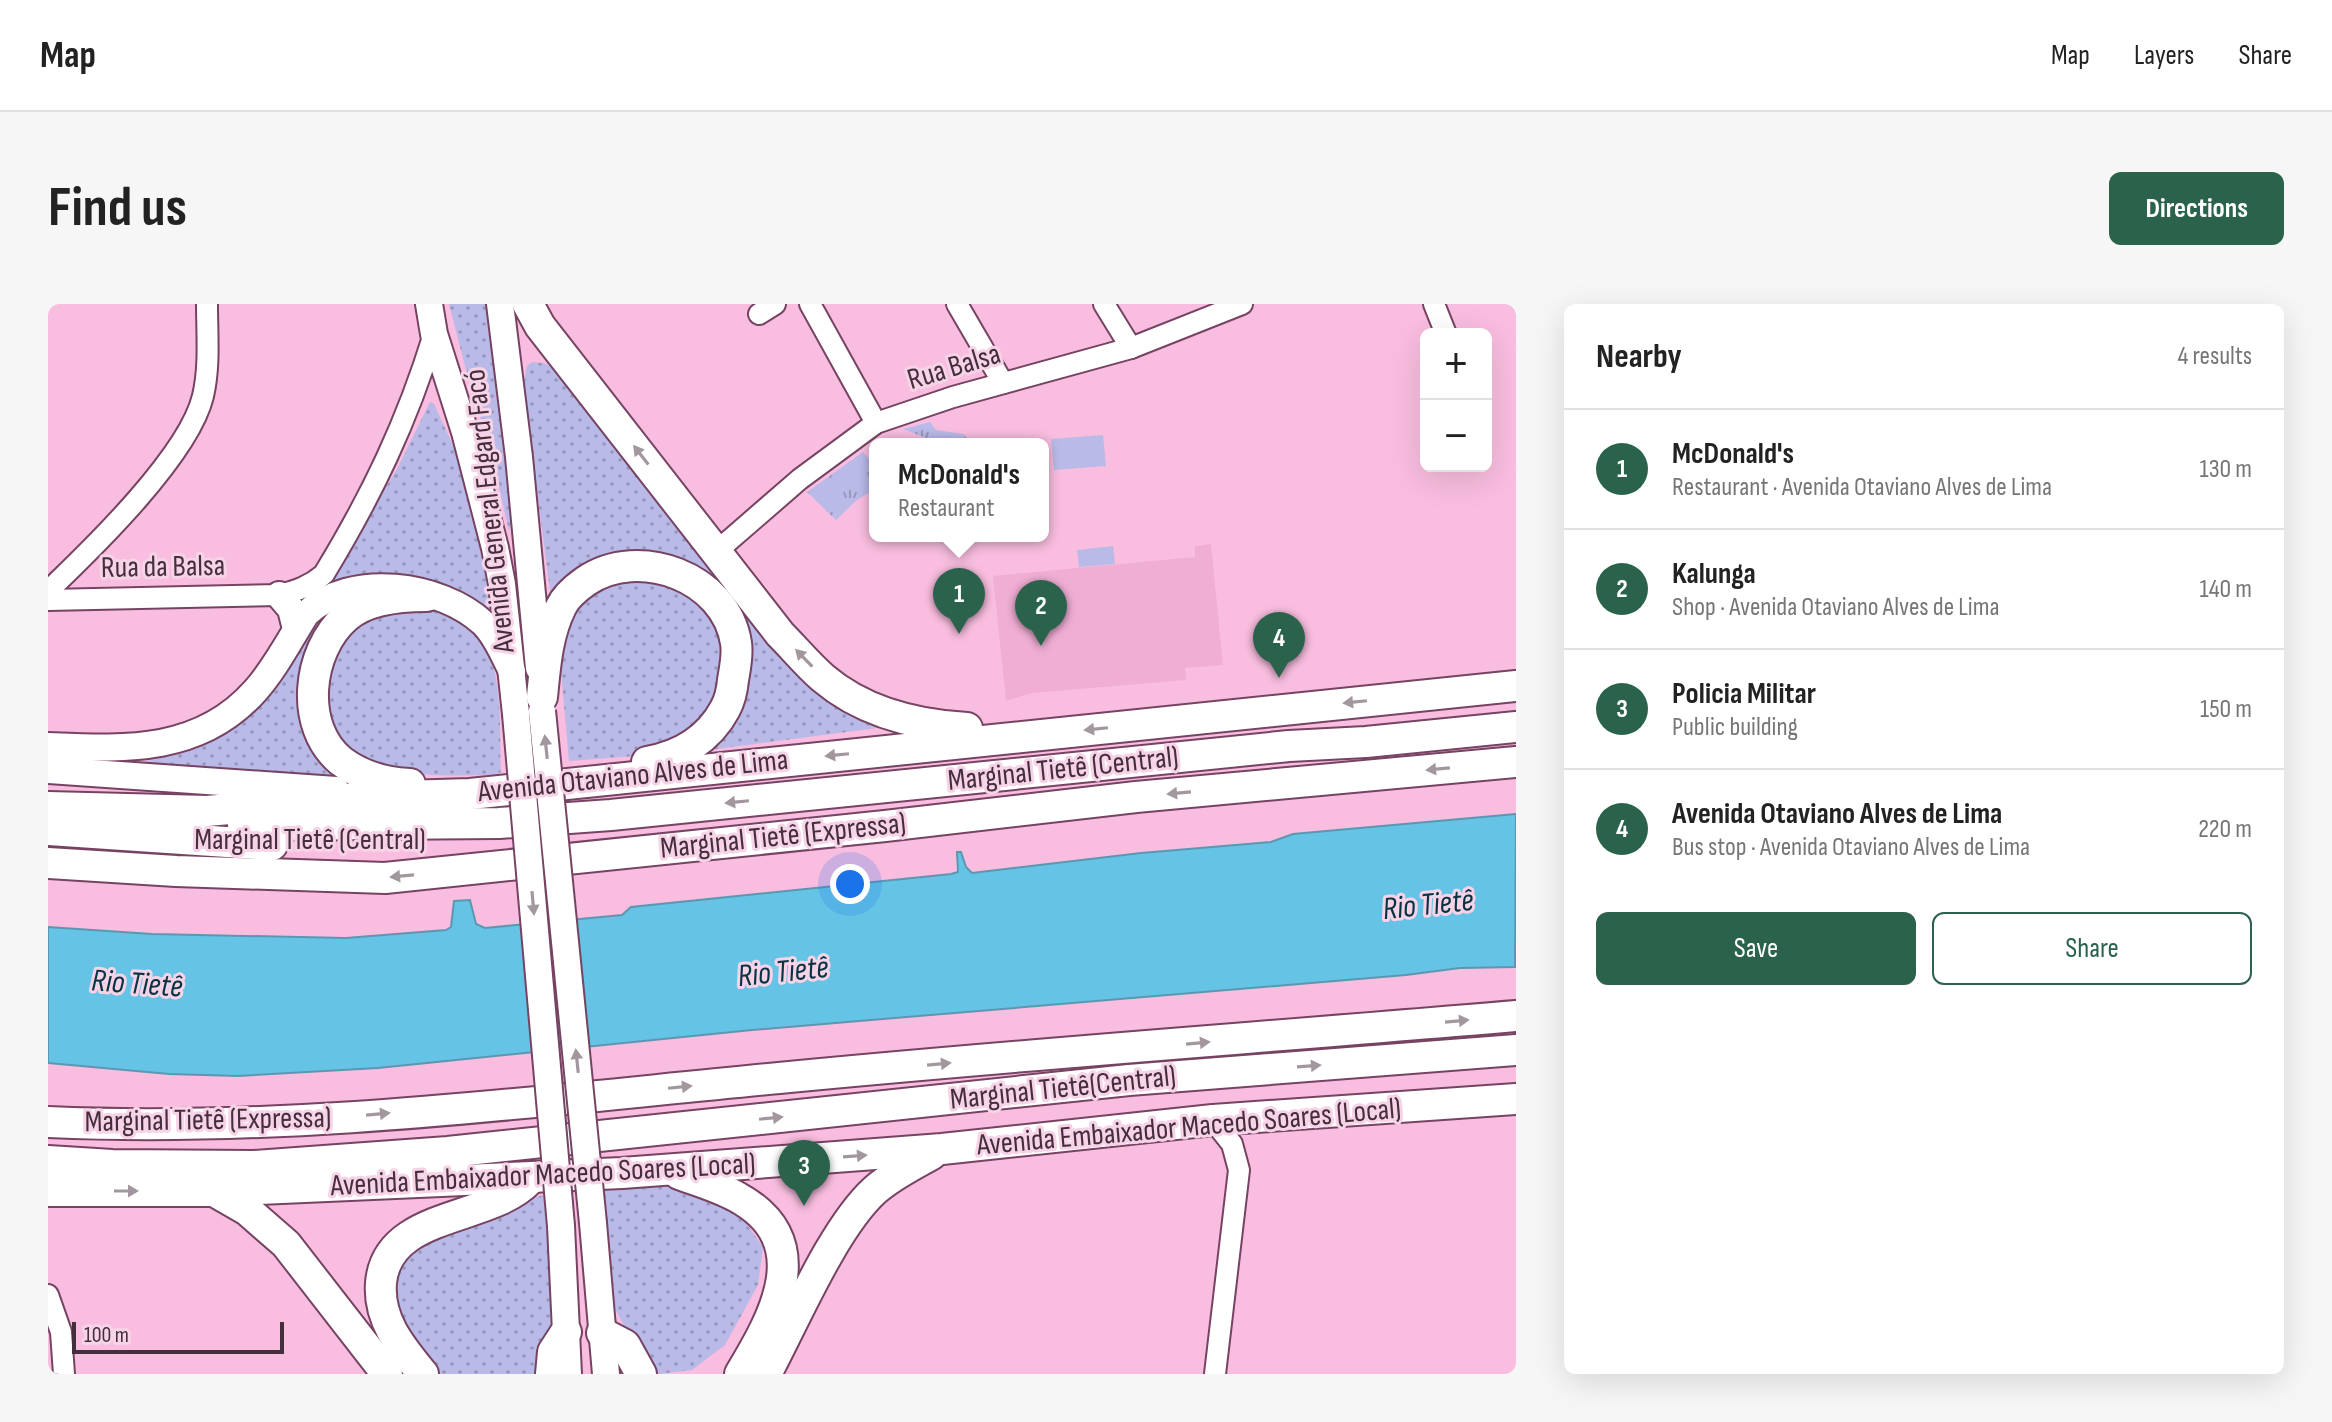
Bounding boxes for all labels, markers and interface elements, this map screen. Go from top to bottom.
text: Map [40,33,96,78]
text: Map [2051,39,2090,72]
text: Layers [2134,39,2194,72]
text: Share [2238,39,2292,72]
button: Directions [2109,172,2284,245]
text: Find us [48,175,187,242]
map controls [1420,328,1492,472]
button: + [1420,328,1492,400]
street label: Rua Balsa [903,336,1005,398]
text: Nearby [1596,336,1682,377]
text: 4 results [2177,341,2252,372]
street label: Avenida General Edgard Facó [457,367,523,656]
button: − [1420,400,1492,472]
text: McDonald's [1672,436,1794,472]
popup [869,438,1049,542]
one-way arrow [634,445,650,465]
text: 1 [1617,454,1627,485]
text: 130 m [2200,454,2252,485]
text: McDonald's [898,457,1020,493]
text: Restaurant · Avenida Otaviano Alves de Lima [1672,472,2052,503]
text: Restaurant [898,493,994,524]
street label: Rua da Balsa [101,548,225,586]
text: Kalunga [1672,556,1756,592]
pin: 1 [933,568,985,634]
text: 2 [1616,574,1628,605]
text: 140 m [2200,574,2252,605]
pin: 2 [1015,580,1067,646]
text: Shop · Avenida Otaviano Alves de Lima [1672,592,1999,623]
pin: 4 [1253,612,1305,678]
one-way arrow [795,649,813,668]
text: Policia Militar [1672,676,1816,712]
text: 3 [1616,694,1628,725]
text: 150 m [2200,694,2252,725]
one-way arrow [1342,696,1367,709]
text: Public building [1672,712,1798,743]
one-way arrow [1083,722,1108,735]
one-way arrow [539,734,552,759]
street label: Marginal Tietê (Central) [946,739,1180,799]
street label: Avenida Otaviano Alves de Lima [475,742,790,810]
one-way arrow [825,748,850,761]
one-way arrow [1425,763,1450,776]
one-way arrow [1166,786,1191,799]
one-way arrow [724,795,749,808]
text: Avenida Otaviano Alves de Lima [1672,796,2002,832]
street label: Marginal Tietê (Expressa) [658,805,908,867]
text: 4 [1616,814,1628,845]
text: 220 m [2198,814,2252,845]
street label: Marginal Tietê (Central) [194,822,426,858]
text: Bus stop · Avenida Otaviano Alves de Lima [1672,832,2030,863]
your location [830,864,870,904]
one-way arrow [389,870,414,883]
water label: Rio Tietê [1381,881,1475,929]
one-way arrow [527,891,540,916]
button: Save [1596,912,1916,985]
button: Share [1932,912,2252,985]
water label: Rio Tietê [736,948,830,996]
water label: Rio Tietê [90,961,184,1007]
one-way arrow [1445,1014,1470,1027]
one-way arrow [1186,1036,1211,1049]
one-way arrow [570,1048,583,1073]
one-way arrow [927,1057,952,1070]
street label: Marginal Tietê(Central) [948,1058,1178,1118]
one-way arrow [1297,1059,1322,1072]
one-way arrow [668,1081,693,1094]
street label: Avenida Embaixador Macedo Soares (Local) [974,1091,1403,1164]
street label: Marginal Tietê (Expressa) [84,1100,332,1140]
one-way arrow [366,1107,391,1120]
one-way arrow [759,1112,784,1125]
pin: 3 [778,1140,830,1206]
street label: Avenida Embaixador Macedo Soares (Local) [328,1146,757,1204]
one-way arrow [843,1149,868,1162]
one-way arrow [114,1185,139,1197]
scale bar [72,1318,284,1354]
text: 100 m [84,1322,129,1349]

